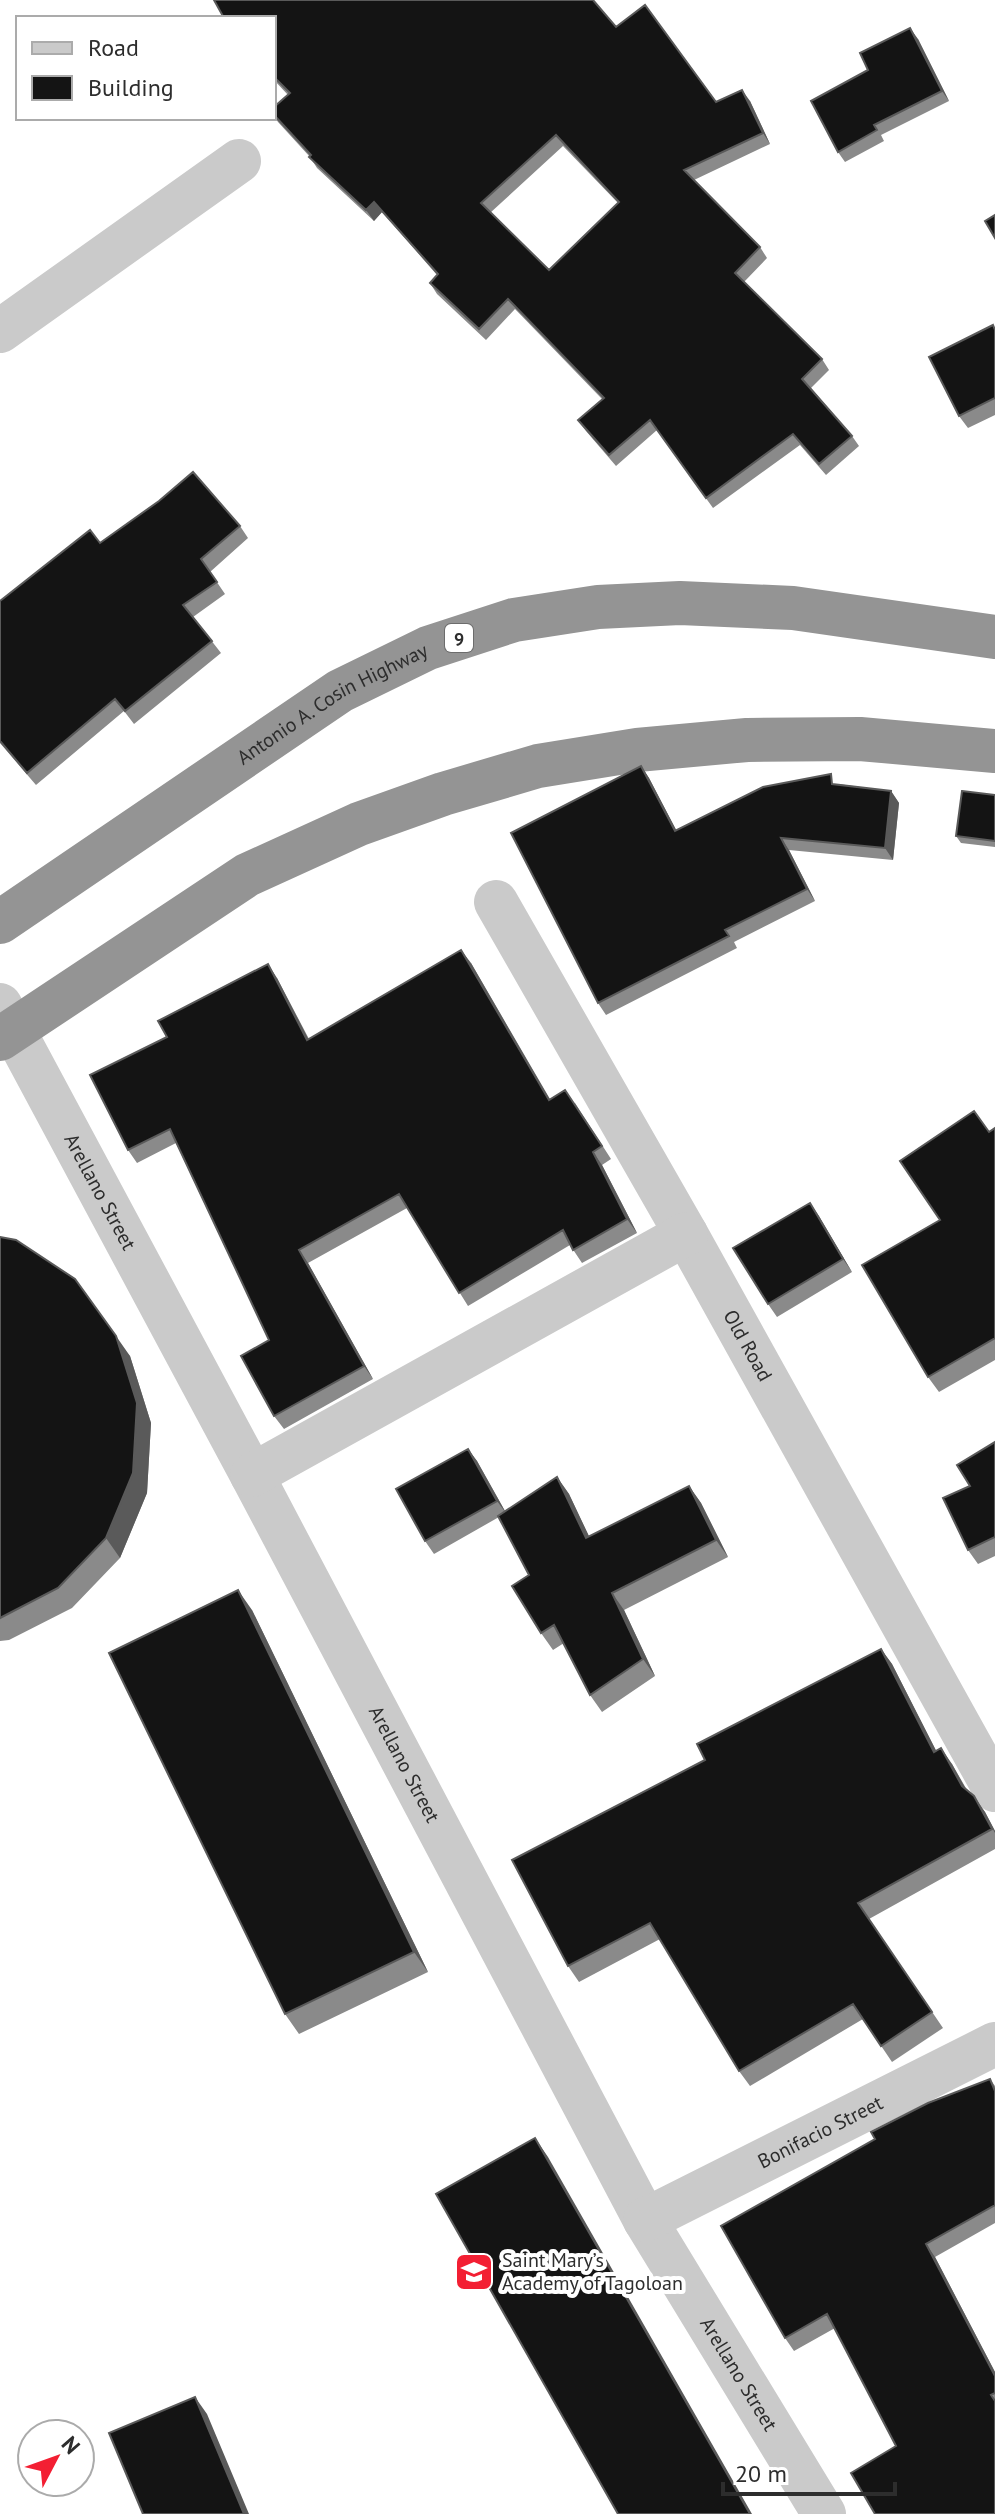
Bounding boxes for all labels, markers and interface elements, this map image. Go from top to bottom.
legend [16,16,276,120]
text: Road [88,32,139,63]
text: Building [88,72,174,103]
road number: 9 [445,624,473,652]
street label: Antonio A. Cosin Highway [232,637,433,770]
street label: Arellano Street [58,1129,142,1255]
street label: Old Road [718,1305,778,1386]
street label: Arellano Street [363,1701,446,1827]
street label: Bonifacio Street [753,2090,887,2174]
place label: Saint Mary’s Academy of Tagoloan [502,2247,683,2296]
school or university icon: Saint Mary’s Academy of Tagoloan [453,2251,495,2293]
street label: Arellano Street [694,2312,783,2436]
north arrow [16,2418,96,2498]
text: N [56,2430,86,2460]
scale bar [723,2446,895,2496]
text: 20 m [735,2458,787,2489]

